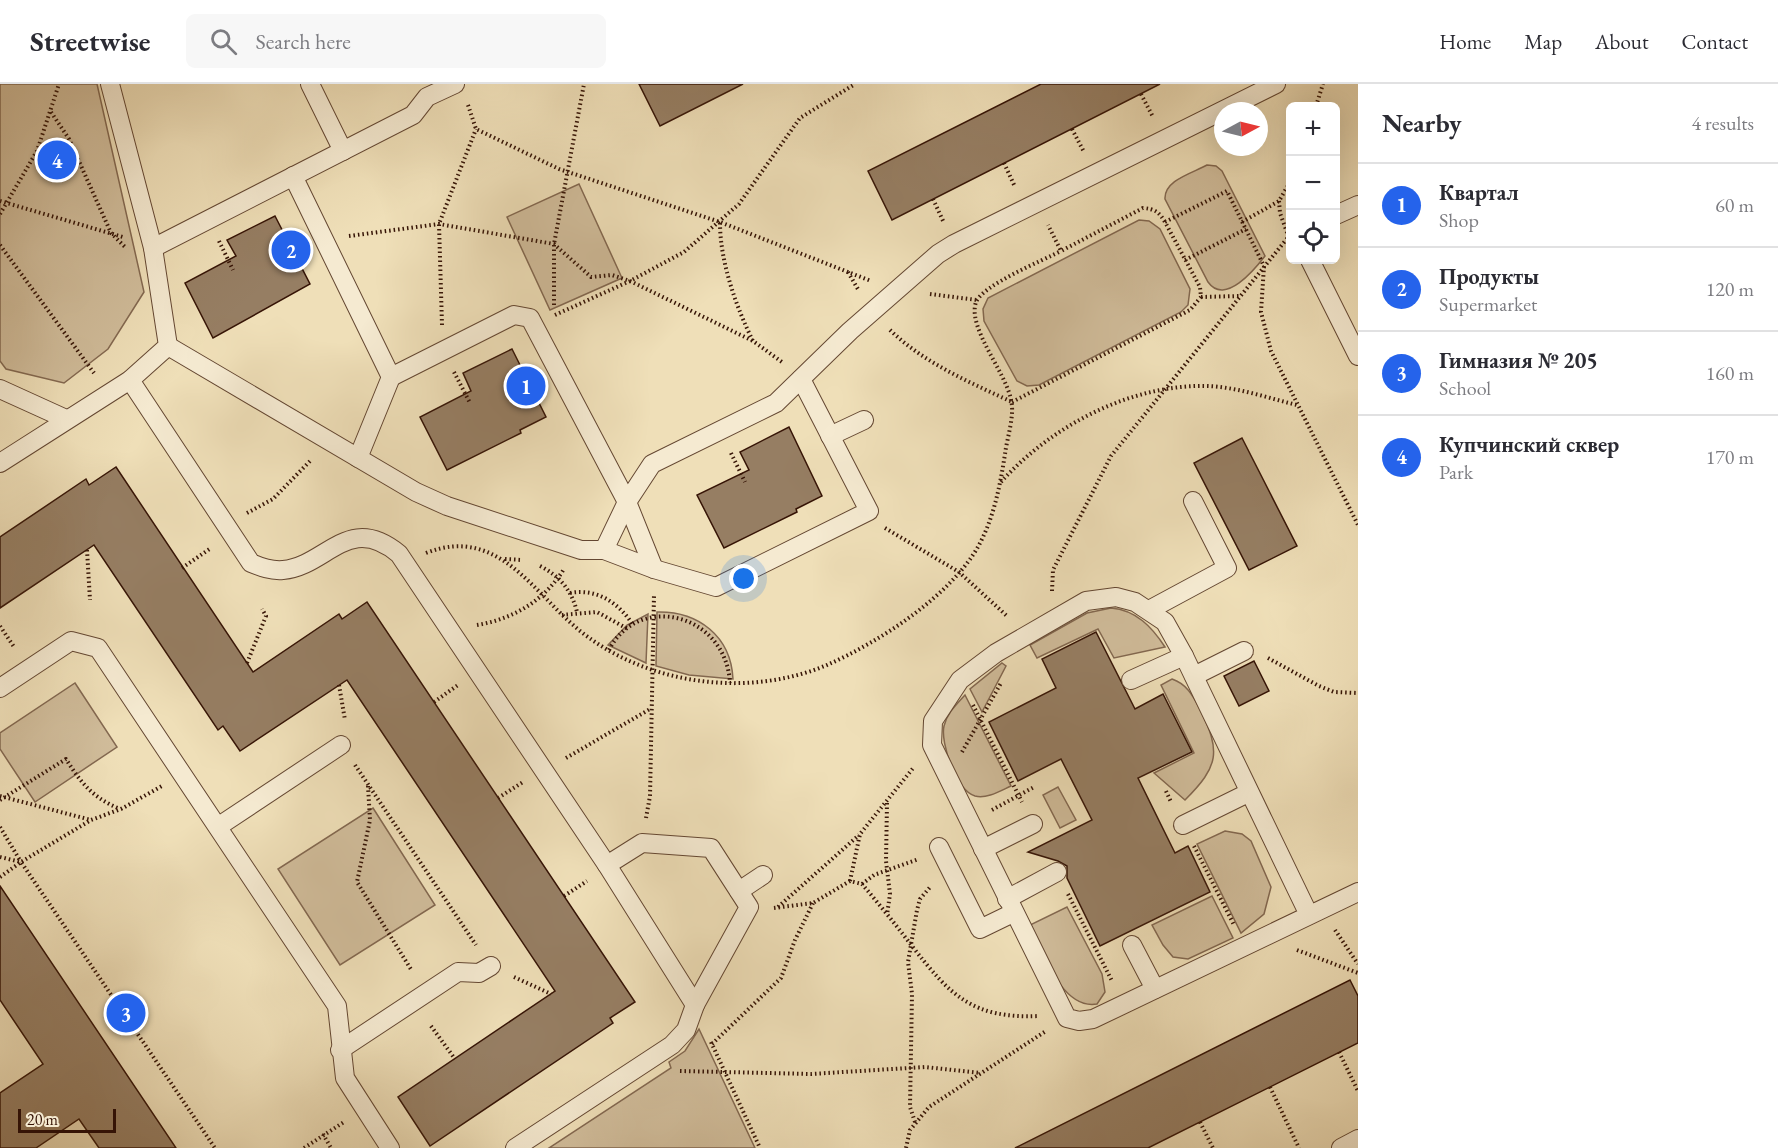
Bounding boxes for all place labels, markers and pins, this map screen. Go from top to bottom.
pin: 4 [38,138,76,182]
pin: 2 [272,228,310,272]
pin: 1 [506,364,546,408]
pin: 3 [106,990,146,1036]

